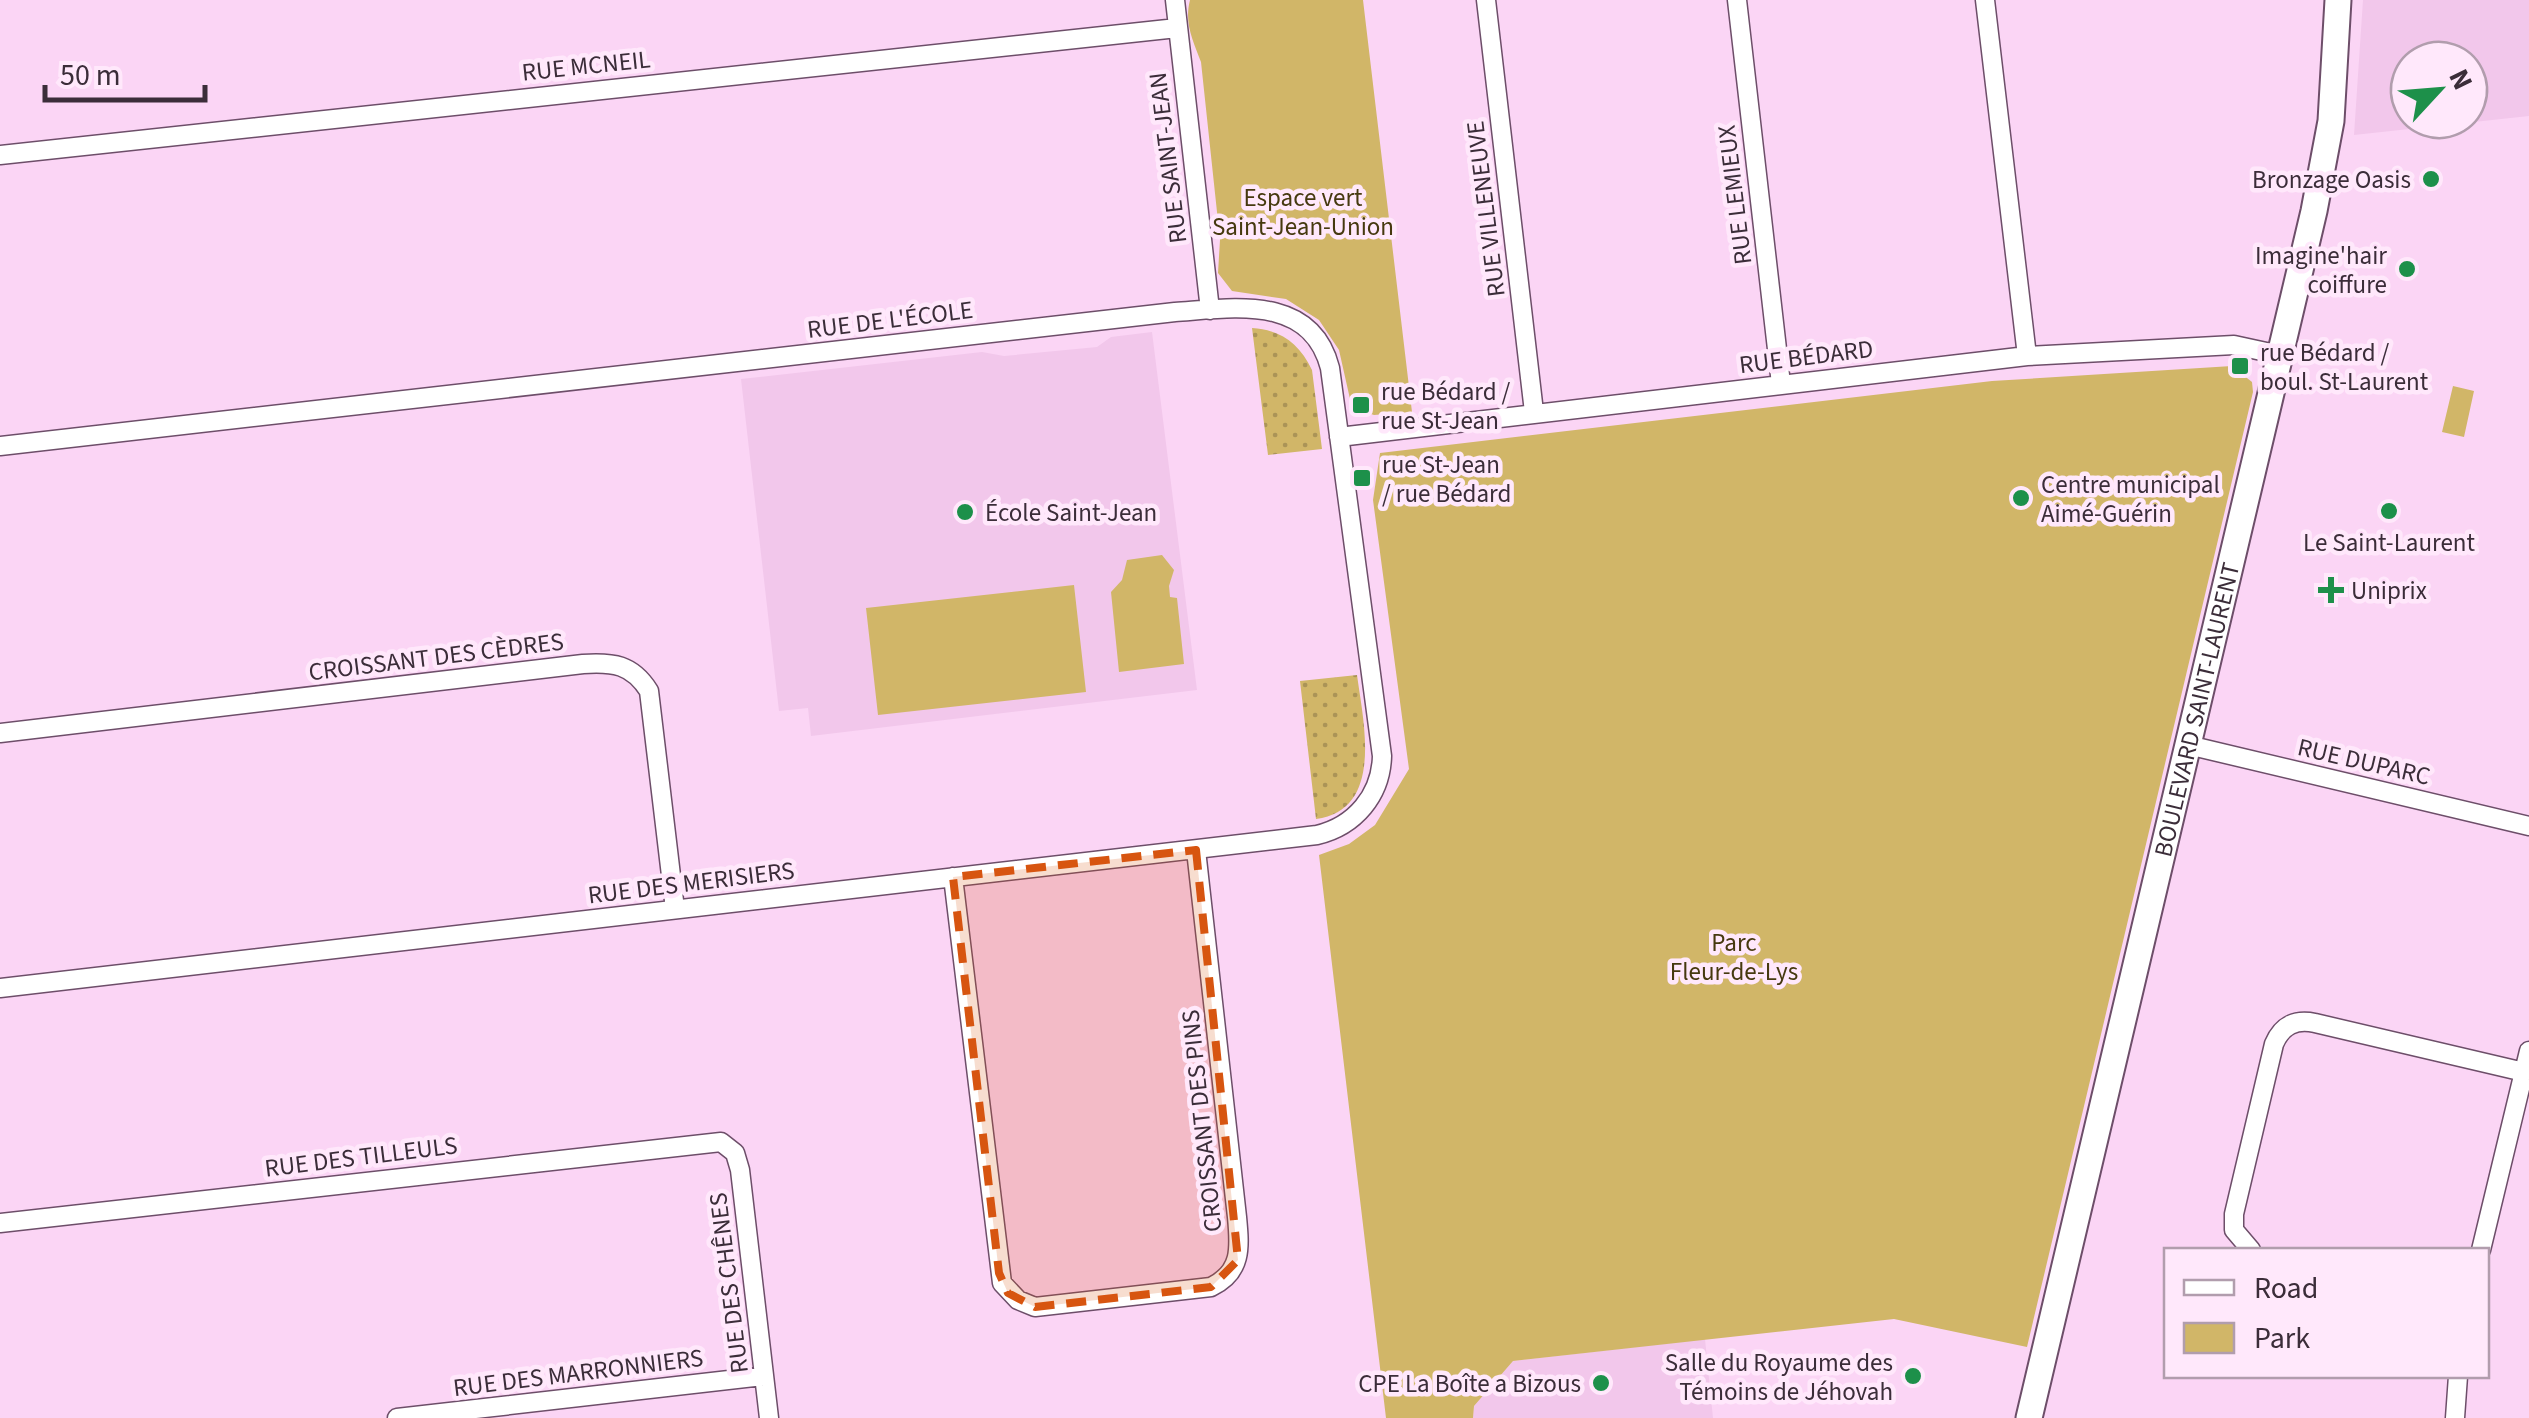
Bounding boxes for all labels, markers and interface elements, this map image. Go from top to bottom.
scale bar [45,40,205,102]
north arrow [2389,40,2489,140]
street label: RUE MCNEIL [520,41,652,91]
text: 50 m [60,54,121,97]
text: N [2439,62,2483,97]
street label: RUE SAINT-JEAN [1140,70,1196,245]
street label: RUE VILLENEUVE [1457,119,1515,299]
street label: RUE LEMIEUX [1709,123,1761,267]
place label: Bronzage Oasis [2252,162,2411,198]
marker: Bronzage Oasis [2420,168,2442,190]
park label: Espace vert Saint-Jean-Union [1212,180,1394,245]
place label: Imagine'hair coiffure [2255,238,2387,303]
marker: Imagine'hair coiffure [2396,258,2418,280]
street label: RUE DE L'ÉCOLE [805,292,975,348]
street label: RUE BÉDARD [1737,331,1875,383]
place label: rue Bédard / boul. St-Laurent [2260,335,2429,400]
marker: rue Bédard / boul. St-Laurent [2229,355,2251,377]
place label: rue Bédard / rue St-Jean [1381,374,1511,439]
marker: rue Bédard / rue St-Jean [1350,394,1372,416]
place label: rue St-Jean / rue Bédard [1382,447,1511,512]
marker: rue St-Jean / rue Bédard [1351,467,1373,489]
place label: Centre municipal Aimé-Guérin [2041,467,2220,532]
marker: Centre municipal Aimé-Guérin [2010,487,2032,509]
place label: École Saint-Jean [985,495,1157,531]
marker: Le Saint-Laurent [2378,500,2400,522]
marker: École Saint-Jean [954,501,976,523]
place label: Le Saint-Laurent [2303,525,2475,561]
street label: BOULEVARD SAINT-LAURENT [2145,559,2249,860]
place label: Uniprix [2351,573,2427,609]
marker: Uniprix [2320,579,2342,601]
street label: CROISSANT DES CÈDRES [307,623,566,690]
street label: RUE DUPARC [2294,729,2434,795]
street label: RUE DES MERISIERS [586,852,796,914]
park label: Parc Fleur-de-Lys [1670,925,1798,990]
street label: CROISSANT DES PINS [1172,1008,1232,1234]
street label: RUE DES TILLEULS [263,1127,460,1187]
street label: RUE DES CHÊNES [700,1190,758,1375]
legend [2164,1248,2489,1378]
text: Road [2254,1267,2318,1310]
text: Park [2254,1317,2310,1360]
street label: RUE DES MARRONNIERS [451,1340,705,1406]
place label: Salle du Royaume des Témoins de Jéhovah [1665,1345,1893,1410]
marker: Salle du Royaume des Témoins de Jéhovah [1902,1365,1924,1387]
place label: CPE La Boîte a Bizous [1358,1366,1581,1402]
marker: CPE La Boîte a Bizous [1590,1372,1612,1394]

